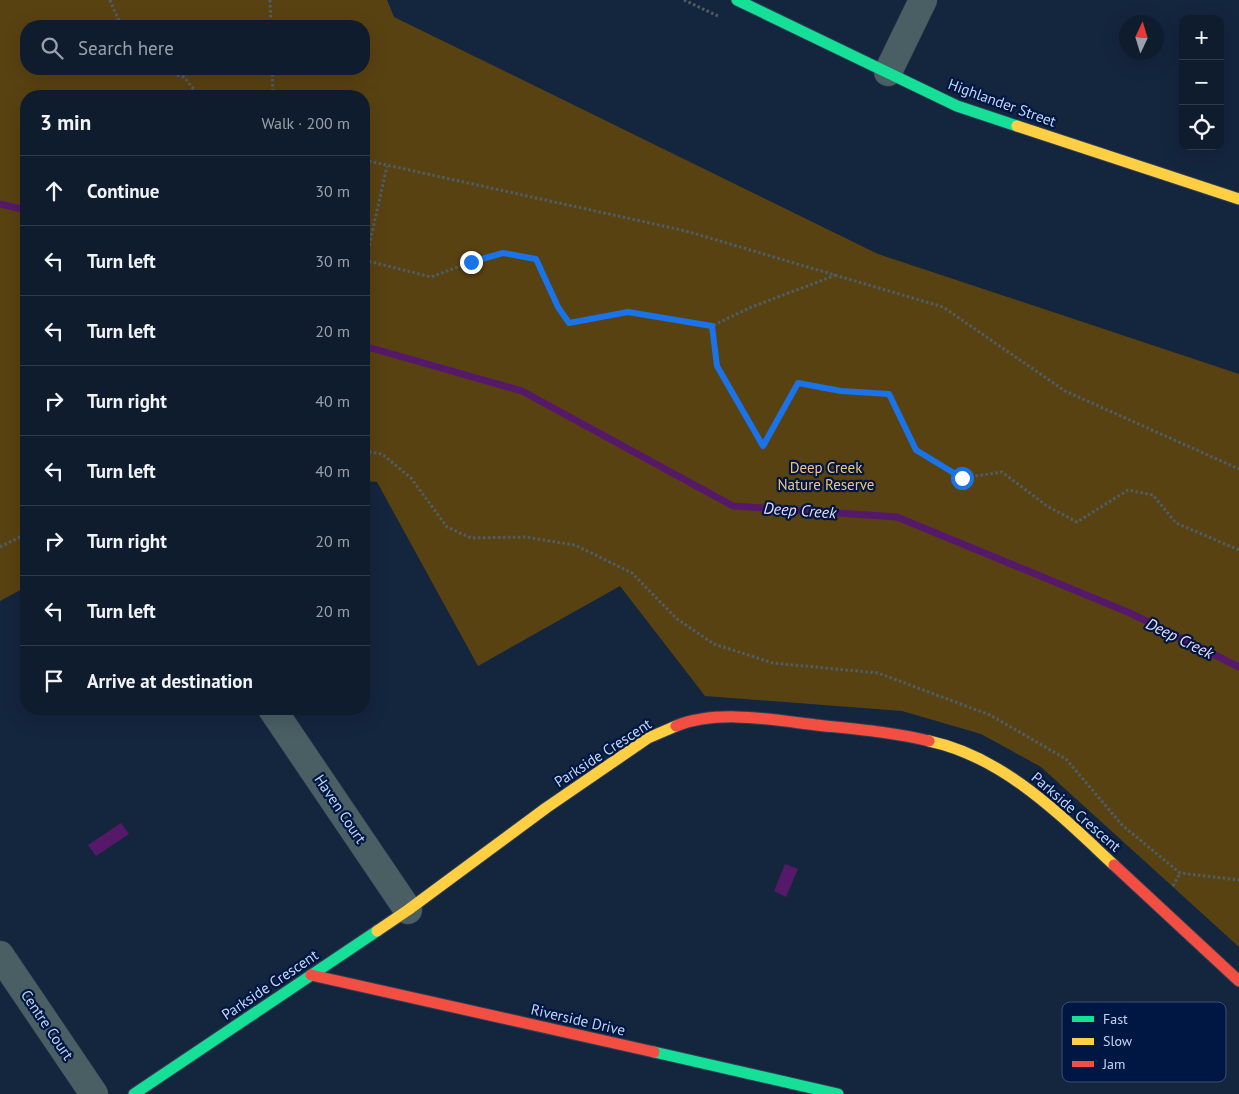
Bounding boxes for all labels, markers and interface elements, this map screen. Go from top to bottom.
north arrow [1119,15,1164,60]
map controls [1179,15,1224,150]
button: + [1179,15,1224,60]
search box [20,20,370,75]
icon: search [38,34,66,62]
text: Search here [78,36,174,60]
button: − [1179,60,1224,105]
street label: Highlander Street [946,74,1059,131]
button: locate [1179,105,1224,150]
text: 3 min [40,109,91,136]
text: Walk · 200 m [261,113,350,133]
icon: ahead [40,177,68,205]
text: Continue [87,179,159,203]
text: 30 m [315,181,350,201]
icon: left [40,247,68,275]
text: Turn left [87,249,156,273]
text: 30 m [315,251,350,271]
route end [460,251,483,274]
icon: left [40,317,68,345]
text: Turn left [87,319,156,343]
text: 20 m [315,321,350,341]
icon: right [40,387,68,415]
text: Turn right [87,389,167,413]
text: 40 m [315,391,350,411]
icon: left [40,457,68,485]
park label: Deep Creek Nature Reserve [778,458,874,494]
text: Turn left [87,459,156,483]
text: 40 m [315,461,350,481]
route start [951,467,974,490]
water label: Deep Creek [763,497,838,523]
icon: right [40,527,68,555]
text: Turn right [87,529,167,553]
text: 20 m [315,531,350,551]
icon: left [40,597,68,625]
text: Turn left [87,599,156,623]
text: 20 m [315,601,350,621]
water label: Deep Creek [1143,613,1218,663]
icon: arrive [40,667,68,695]
text: Arrive at destination [87,669,253,693]
street label: Parkside Crescent [550,714,655,791]
street label: Parkside Crescent [1028,768,1125,856]
street label: Haven Court [310,771,370,847]
street label: Parkside Crescent [218,945,322,1024]
street label: Centre Court [17,986,78,1063]
street label: Riverside Drive [529,999,627,1040]
legend [1062,1002,1226,1082]
text: Fast [1103,1010,1128,1028]
text: Slow [1103,1032,1133,1050]
text: Jam [1102,1055,1125,1073]

